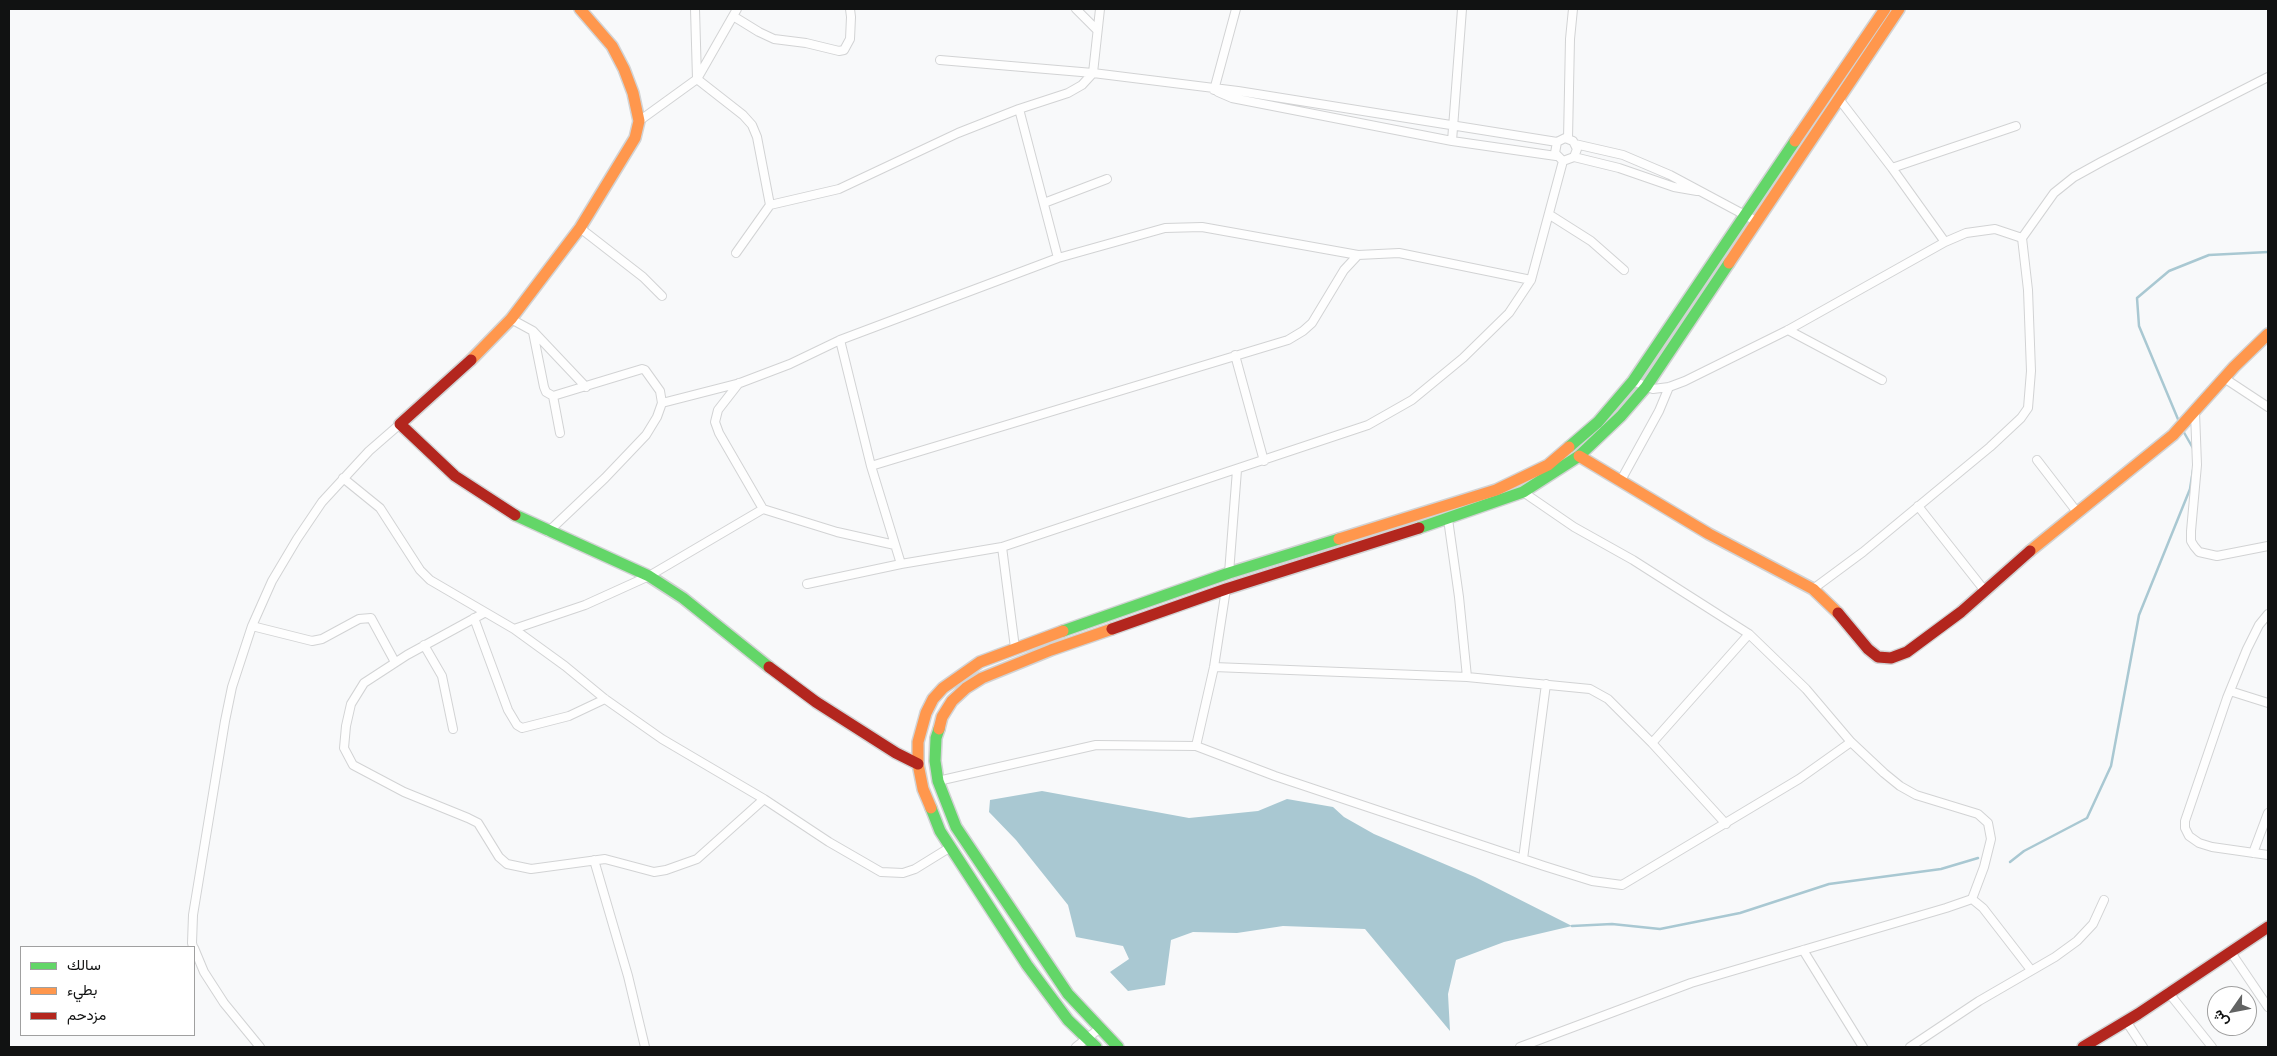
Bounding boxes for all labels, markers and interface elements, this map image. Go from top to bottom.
legend [20,946,195,1036]
text: سالك [67,954,101,975]
text: بطيء [67,979,97,1000]
north arrow [2207,986,2257,1036]
text: مزدحم [67,1004,106,1025]
text: ش [2208,1007,2232,1031]

